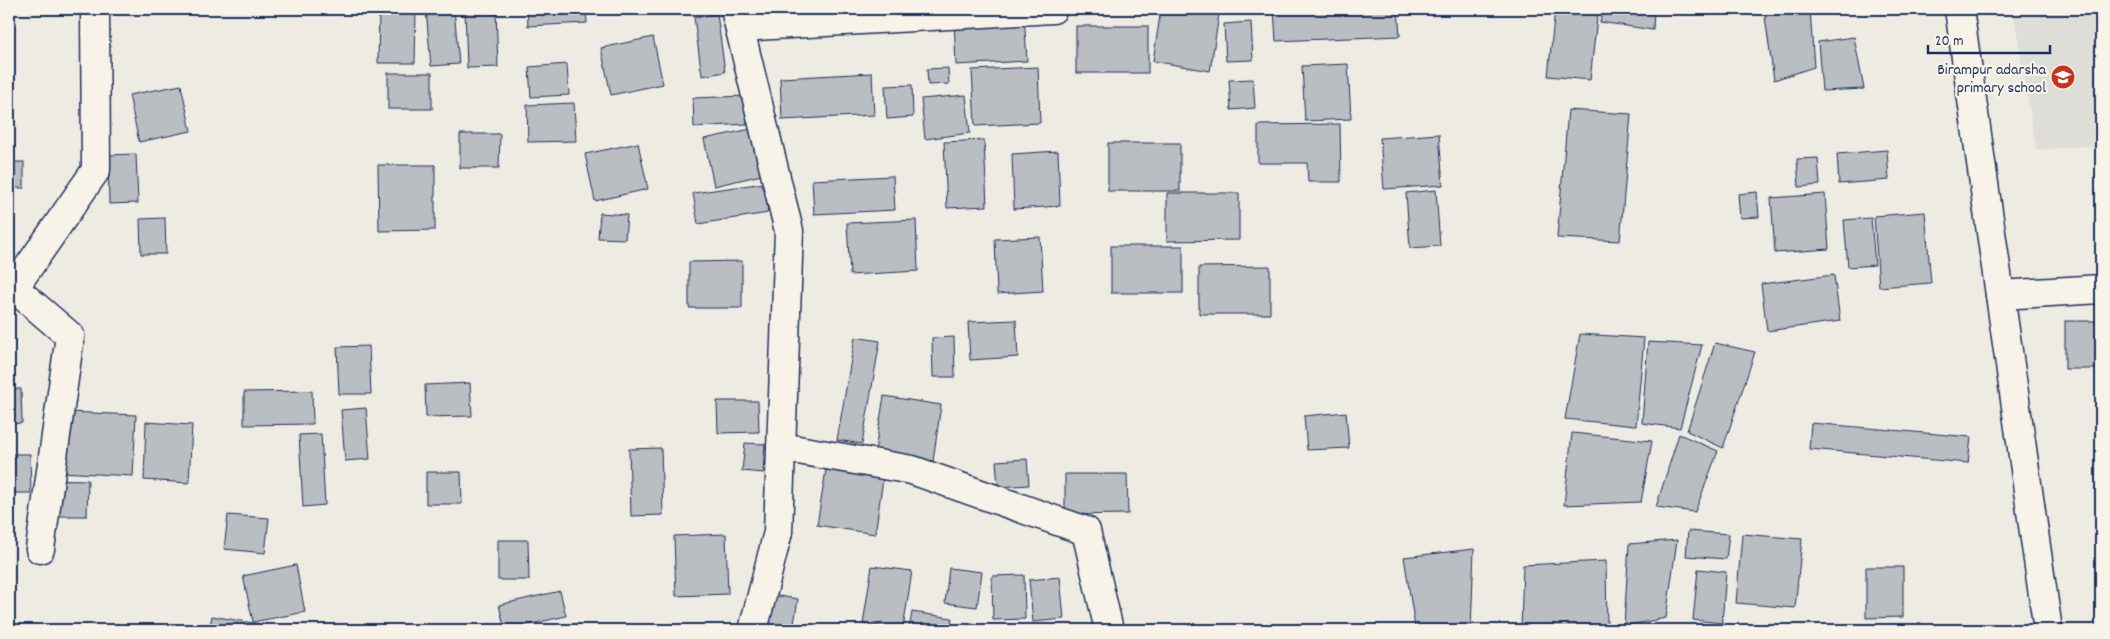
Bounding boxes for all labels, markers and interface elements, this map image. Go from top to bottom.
scale bar [1928,22,2050,54]
text: 20 m [1935,31,1963,53]
place label: Birampur adarsha primary school [1937,59,2046,100]
school or university icon: Birampur adarsha primary school [2050,64,2076,90]

